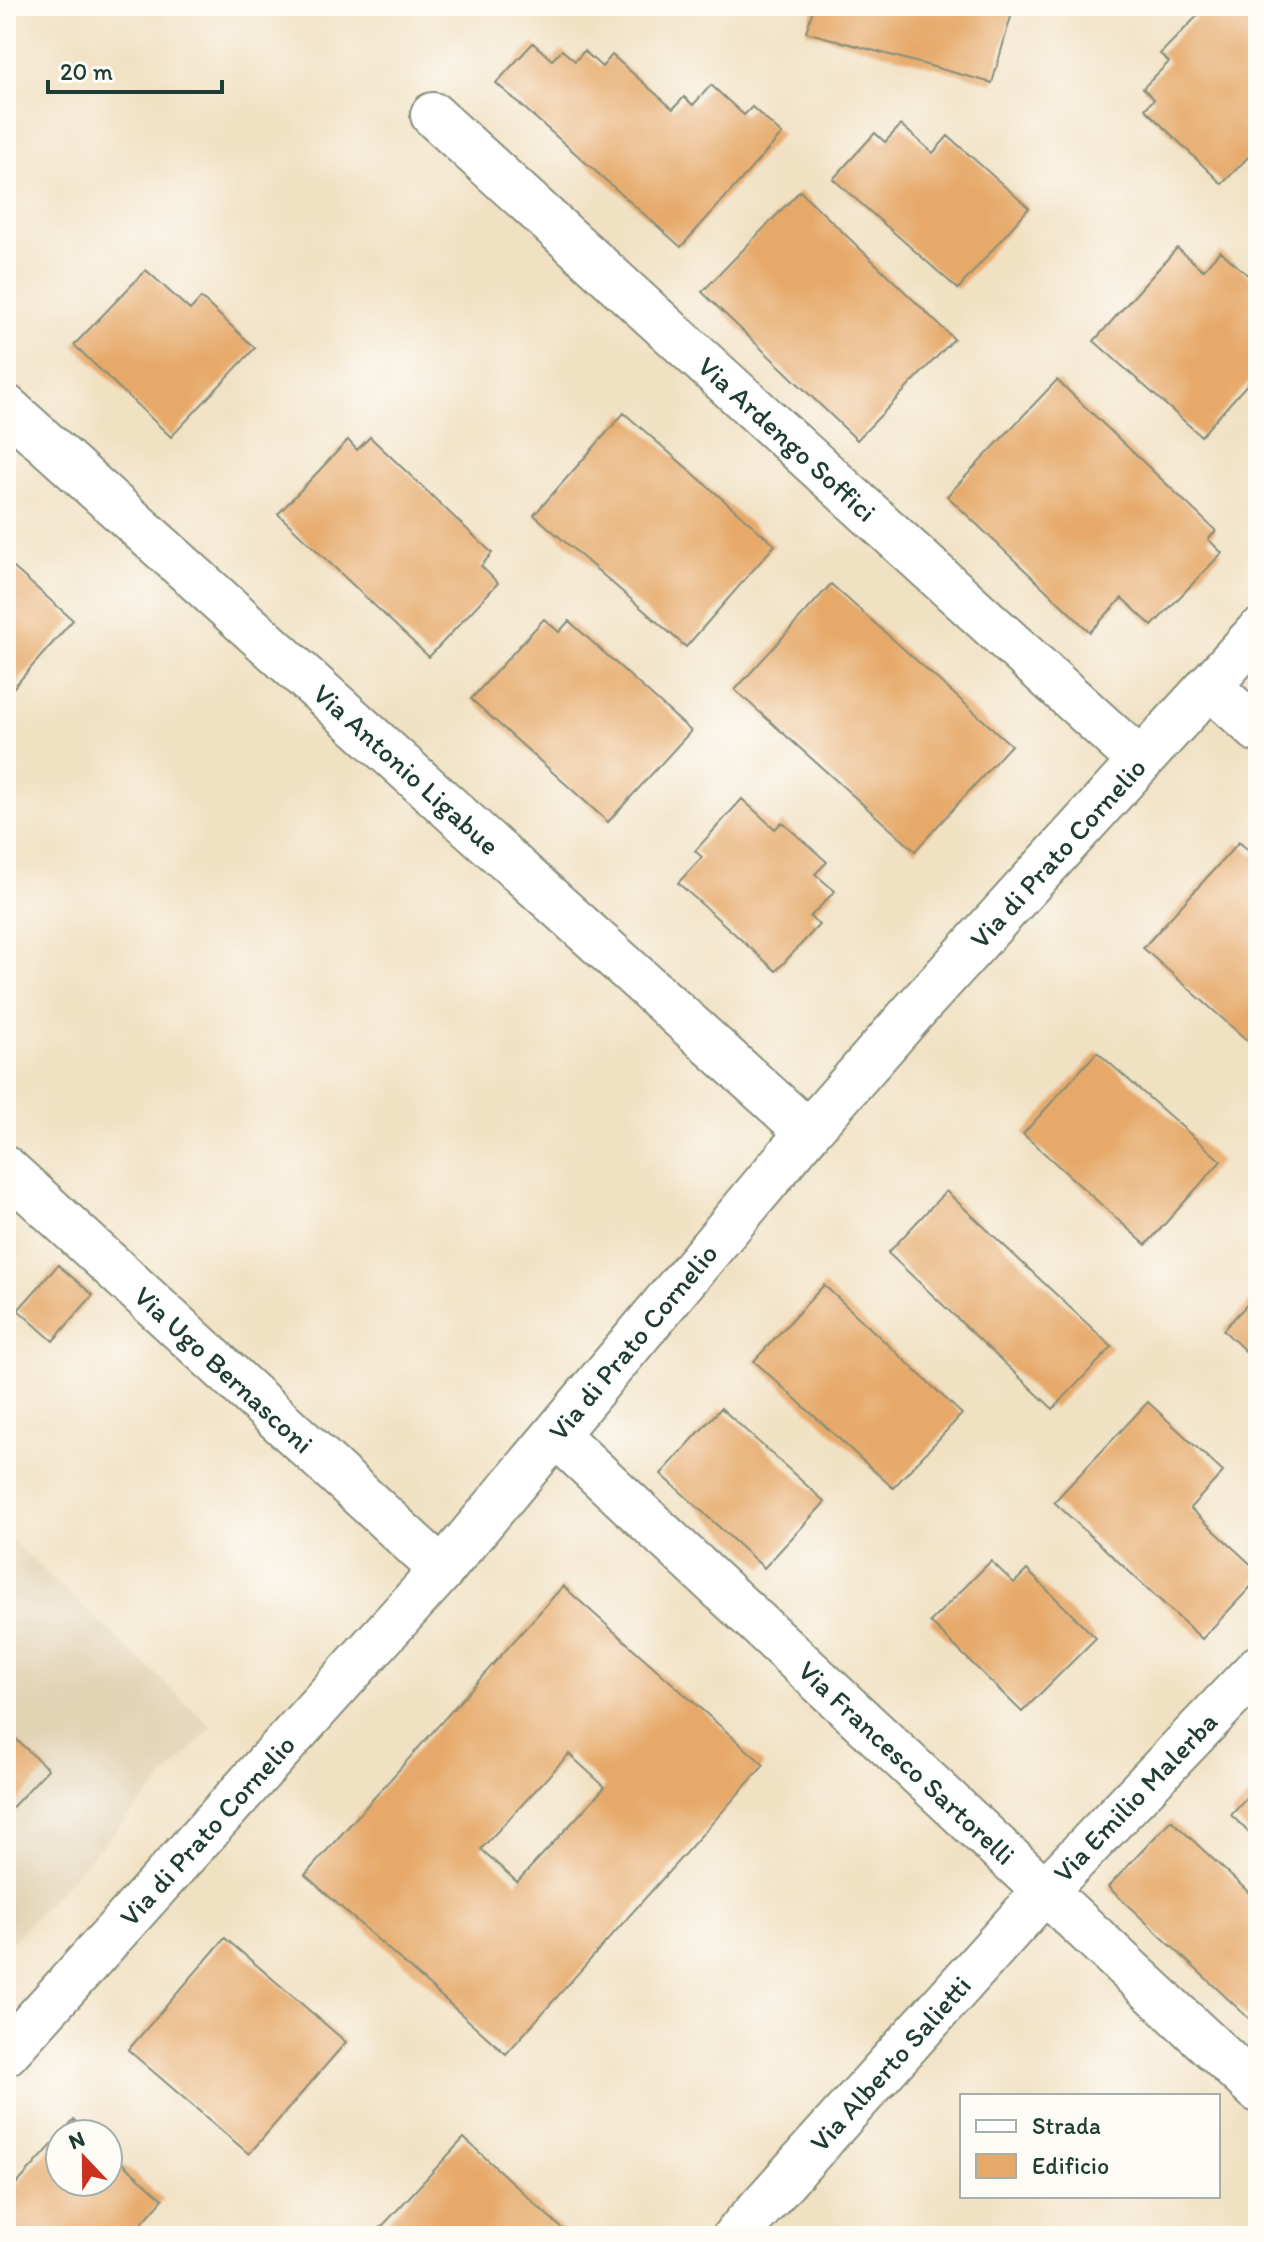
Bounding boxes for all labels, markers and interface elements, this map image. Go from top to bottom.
scale bar [48,44,222,94]
text: 20 m [60,57,113,86]
street label: Via Ardengo Soffici [691,349,884,529]
street label: Via Antonio Ligabue [306,676,507,862]
street label: Via di Prato Cornelio [962,750,1153,955]
street label: Via di Prato Cornelio [541,1237,725,1447]
street label: Via Ugo Bernasconi [127,1279,320,1460]
street label: Via Francesco Sartorelli [791,1653,1022,1872]
street label: Via Emilio Malerba [1046,1704,1224,1889]
street label: Via di Prato Cornelio [112,1728,302,1933]
street label: Via Alberto Salietti [802,1968,978,2158]
legend [960,2094,1220,2198]
text: Strada [1032,2111,1101,2140]
north arrow [44,2118,124,2198]
text: N [65,2125,89,2155]
text: Edificio [1032,2151,1109,2180]

